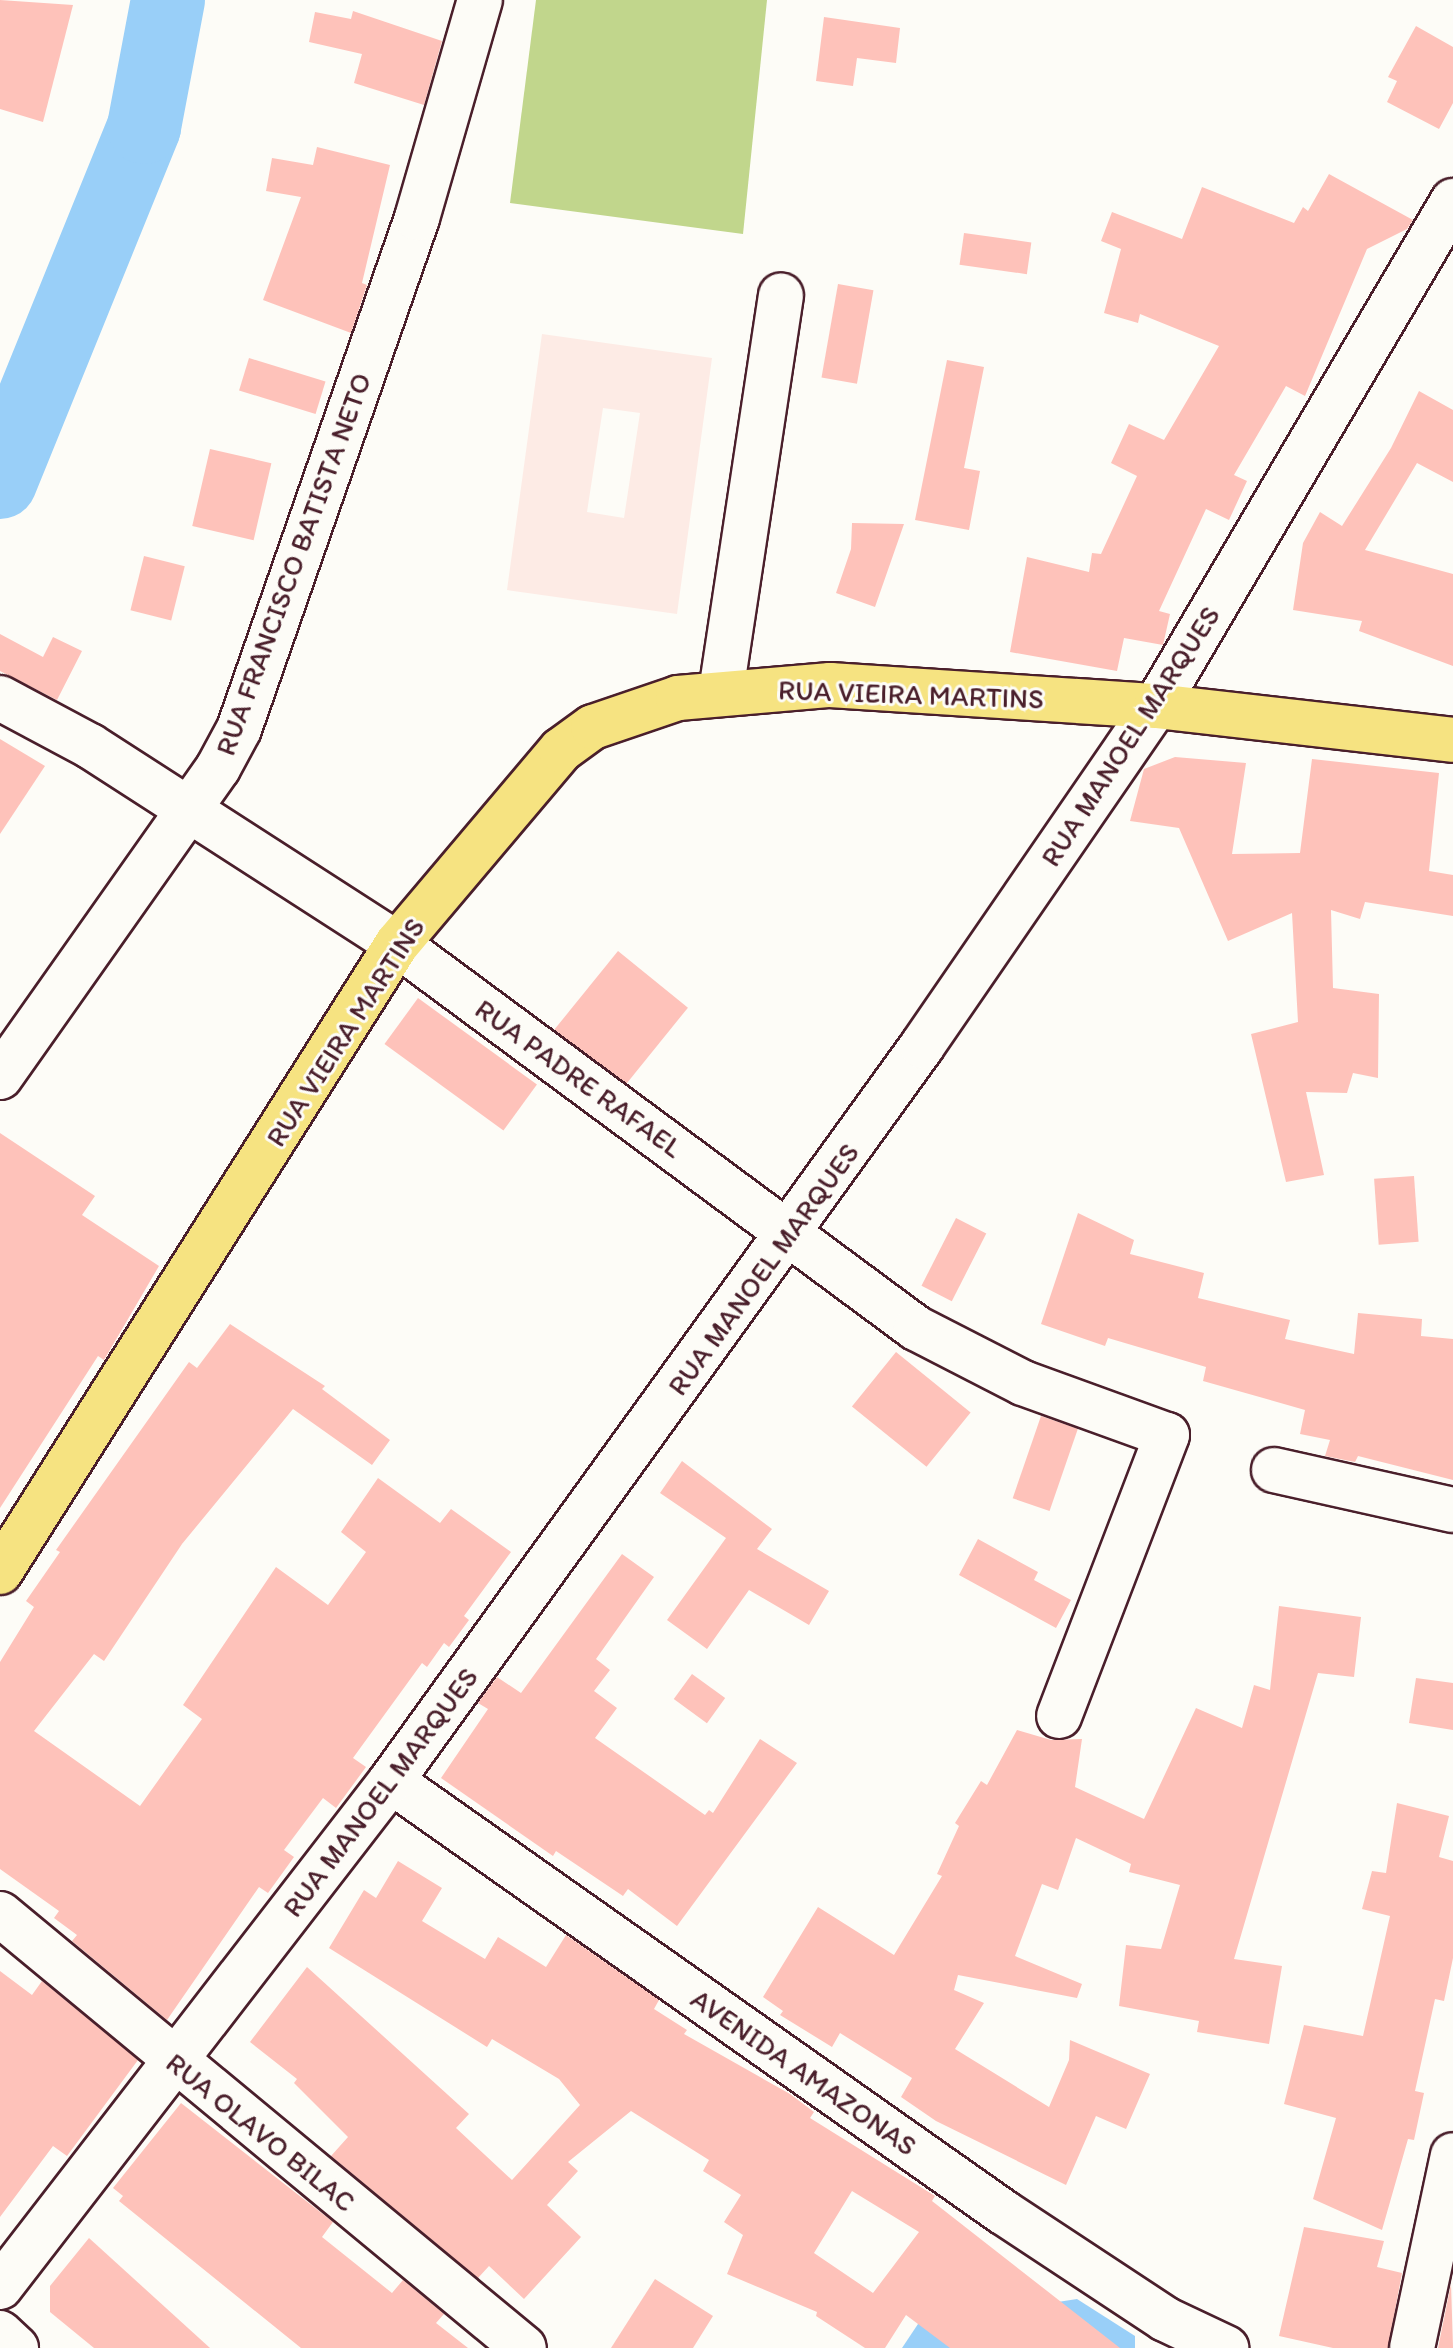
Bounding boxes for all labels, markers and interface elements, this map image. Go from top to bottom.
street label: RUA FRANCISCO BATISTA NETO [209,371,377,757]
street label: RUA MANOEL MARQUES [1034,600,1226,872]
street label: RUA VIEIRA MARTINS [776,673,1046,715]
street label: RUA VIEIRA MARTINS [258,910,432,1154]
street label: RUA PADRE RAFAEL [469,992,689,1164]
street label: RUA MANOEL MARQUES [661,1137,865,1401]
street label: RUA MANOEL MARQUES [276,1661,484,1923]
street label: AVENIDA AMAZONAS [685,1981,923,2163]
street label: RUA OLAVO BILAC [160,2045,362,2219]

